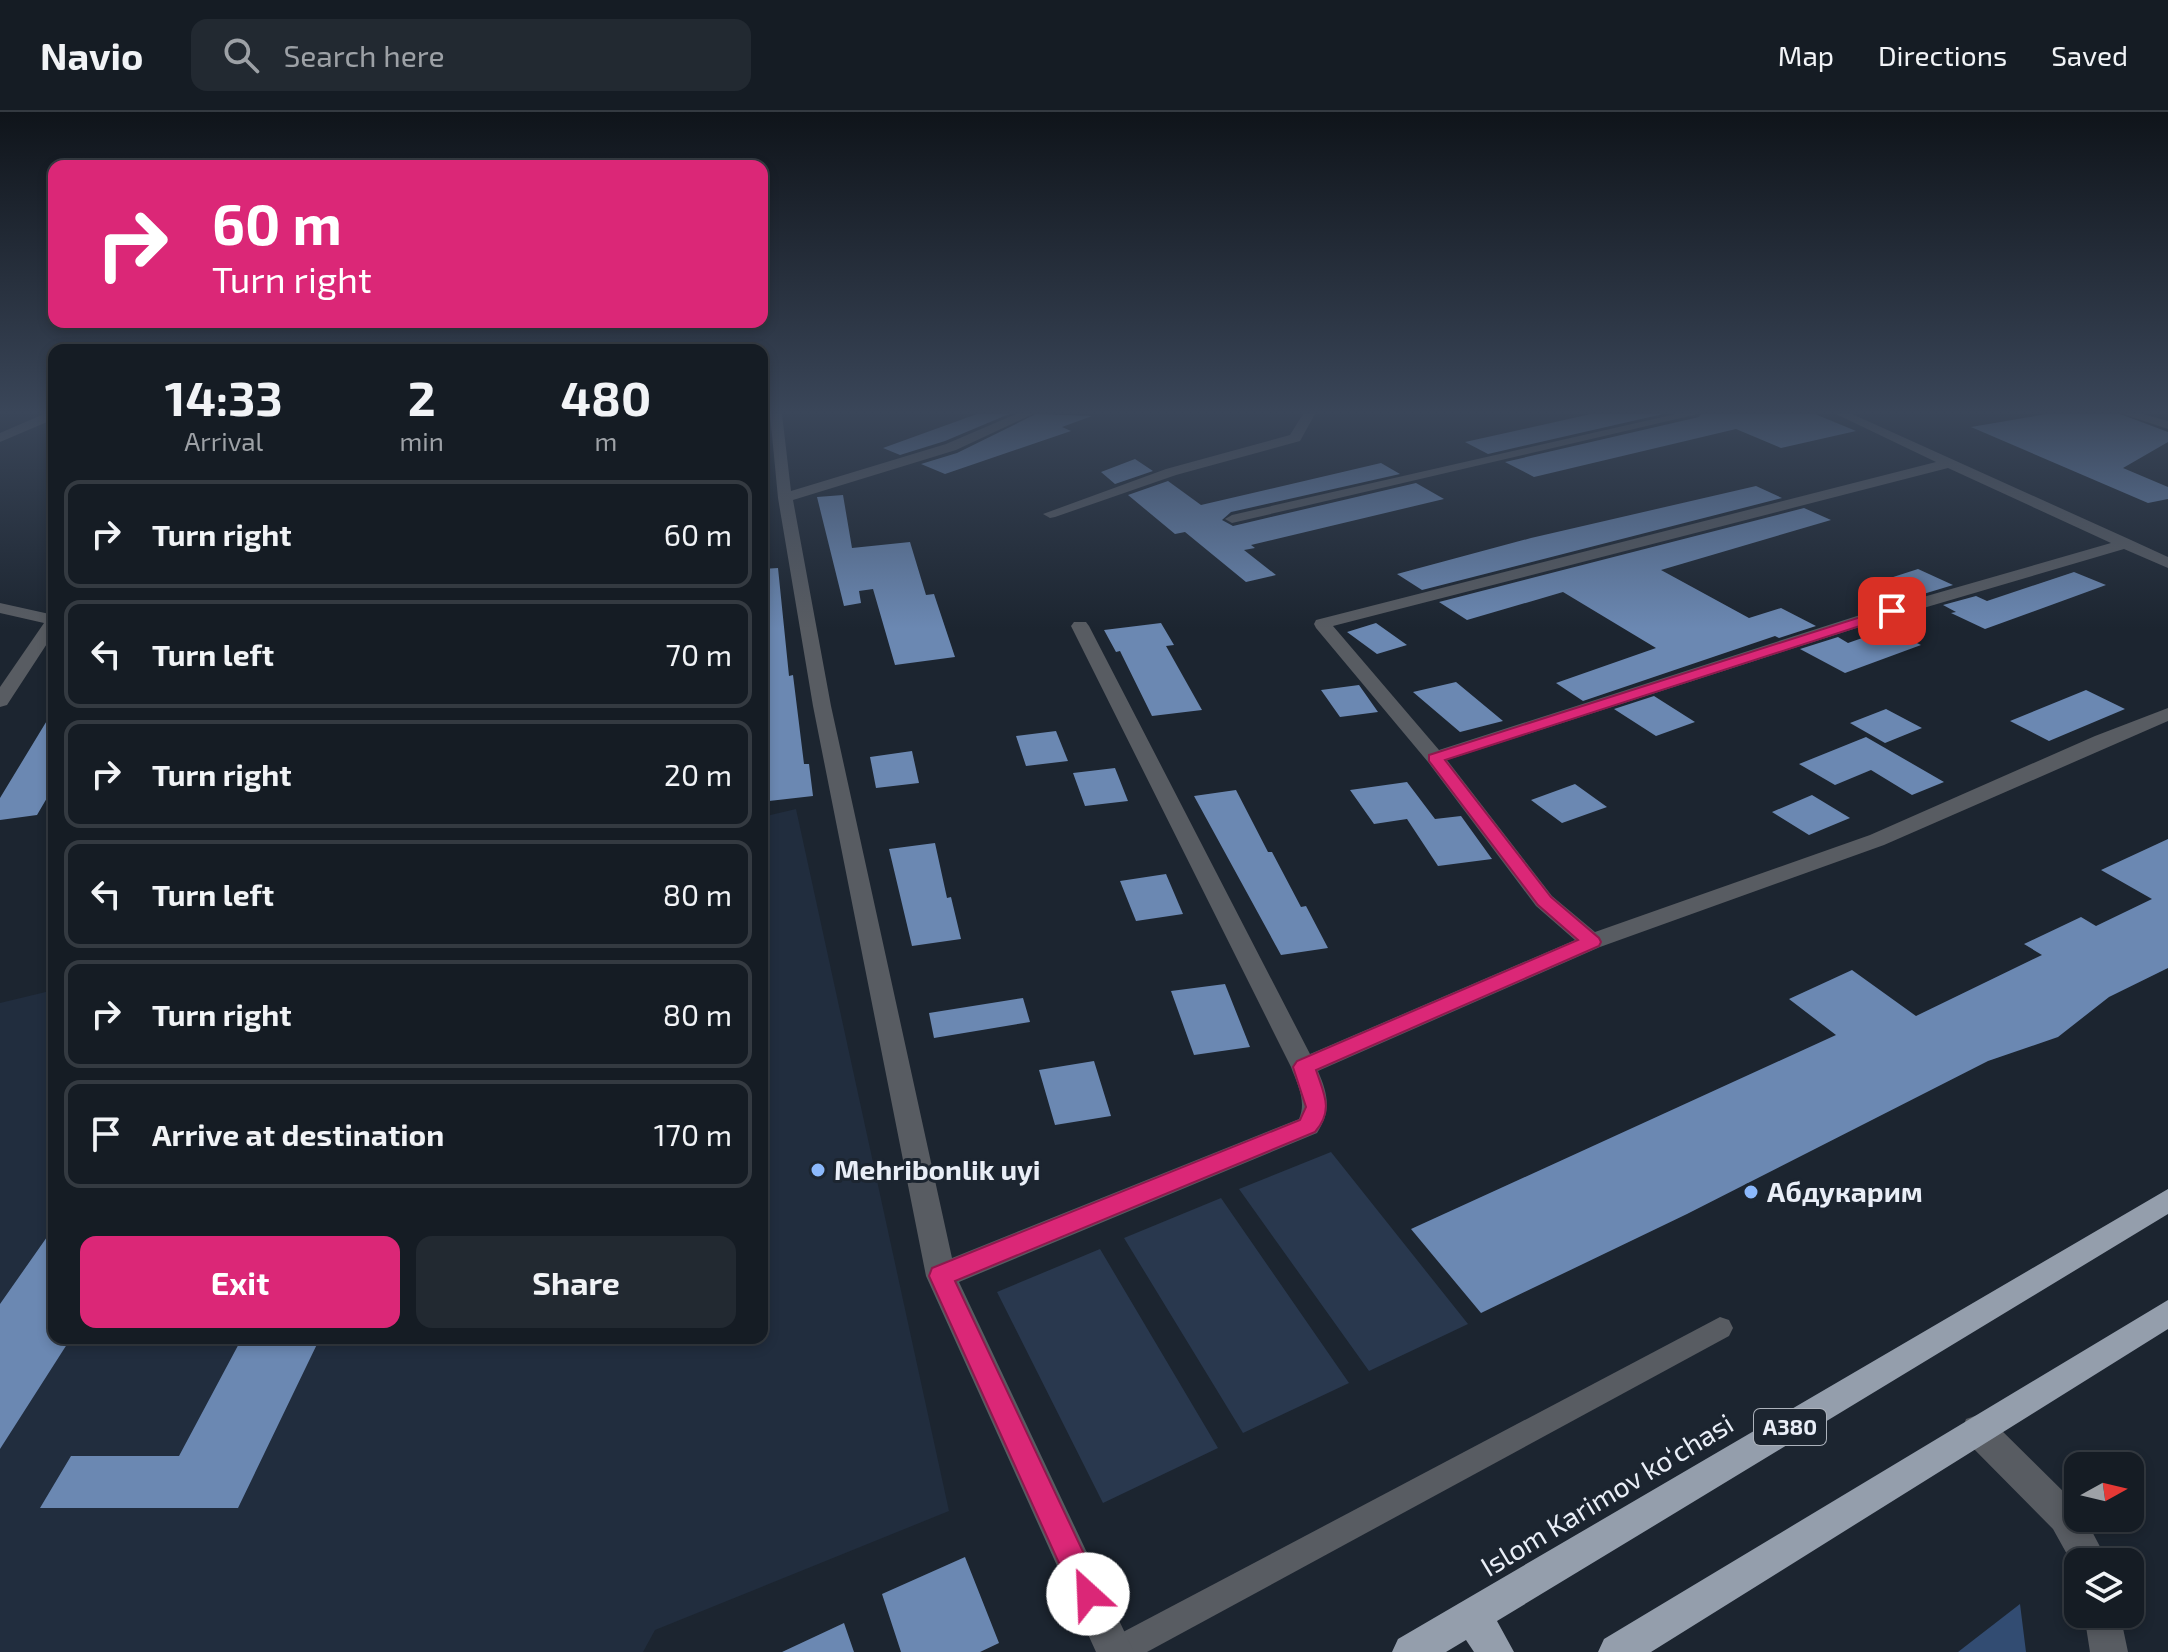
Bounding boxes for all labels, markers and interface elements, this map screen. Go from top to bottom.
search box [191,19,751,91]
text: Navio [40,32,143,78]
icon: search [219,33,263,77]
text: Search here [283,37,445,73]
text: Map [1778,38,1834,72]
text: Directions [1878,38,2007,72]
text: Saved [2051,38,2128,72]
text: 60 m [212,189,342,256]
icon: right [80,192,184,296]
text: Turn right [212,257,372,300]
text: 14:33 [165,368,283,426]
text: 2 [408,368,436,426]
text: 480 [561,368,651,426]
text: Arrival [184,425,263,456]
text: min [399,425,444,456]
text: m [595,425,617,456]
icon: right [84,512,128,556]
text: Turn right [152,516,292,552]
text: 60 m [664,516,732,552]
pin [1858,577,1926,645]
icon: arrive [1870,589,1914,633]
icon: left [84,632,128,676]
text: Turn left [152,636,274,672]
text: 70 m [666,636,732,672]
icon: right [84,752,128,796]
text: Turn right [152,756,292,792]
text: 20 m [664,756,732,792]
icon: left [84,872,128,916]
text: Turn left [152,876,274,912]
text: 80 m [663,876,732,912]
icon: right [84,992,128,1036]
text: Turn right [152,996,292,1032]
text: 80 m [663,996,732,1032]
icon: arrive [84,1112,128,1156]
text: Arrive at destination [152,1116,444,1152]
text: 170 m [654,1116,732,1152]
place label: Mehribonlik uyi [834,1152,1041,1186]
marker: Mehribonlik uyi [809,1161,827,1179]
place label: Абдукарим [1767,1174,1923,1208]
marker: Абдукарим [1742,1183,1760,1201]
button: Exit [80,1236,400,1328]
button: Share [416,1236,736,1328]
street label: Islom Karimov ko‘chasi [1474,1405,1739,1583]
road number: A380 [1754,1409,1826,1445]
north arrow [2064,1452,2144,1532]
map controls [2064,1452,2144,1628]
button: layers [2064,1548,2144,1628]
position arrow [1046,1552,1130,1636]

